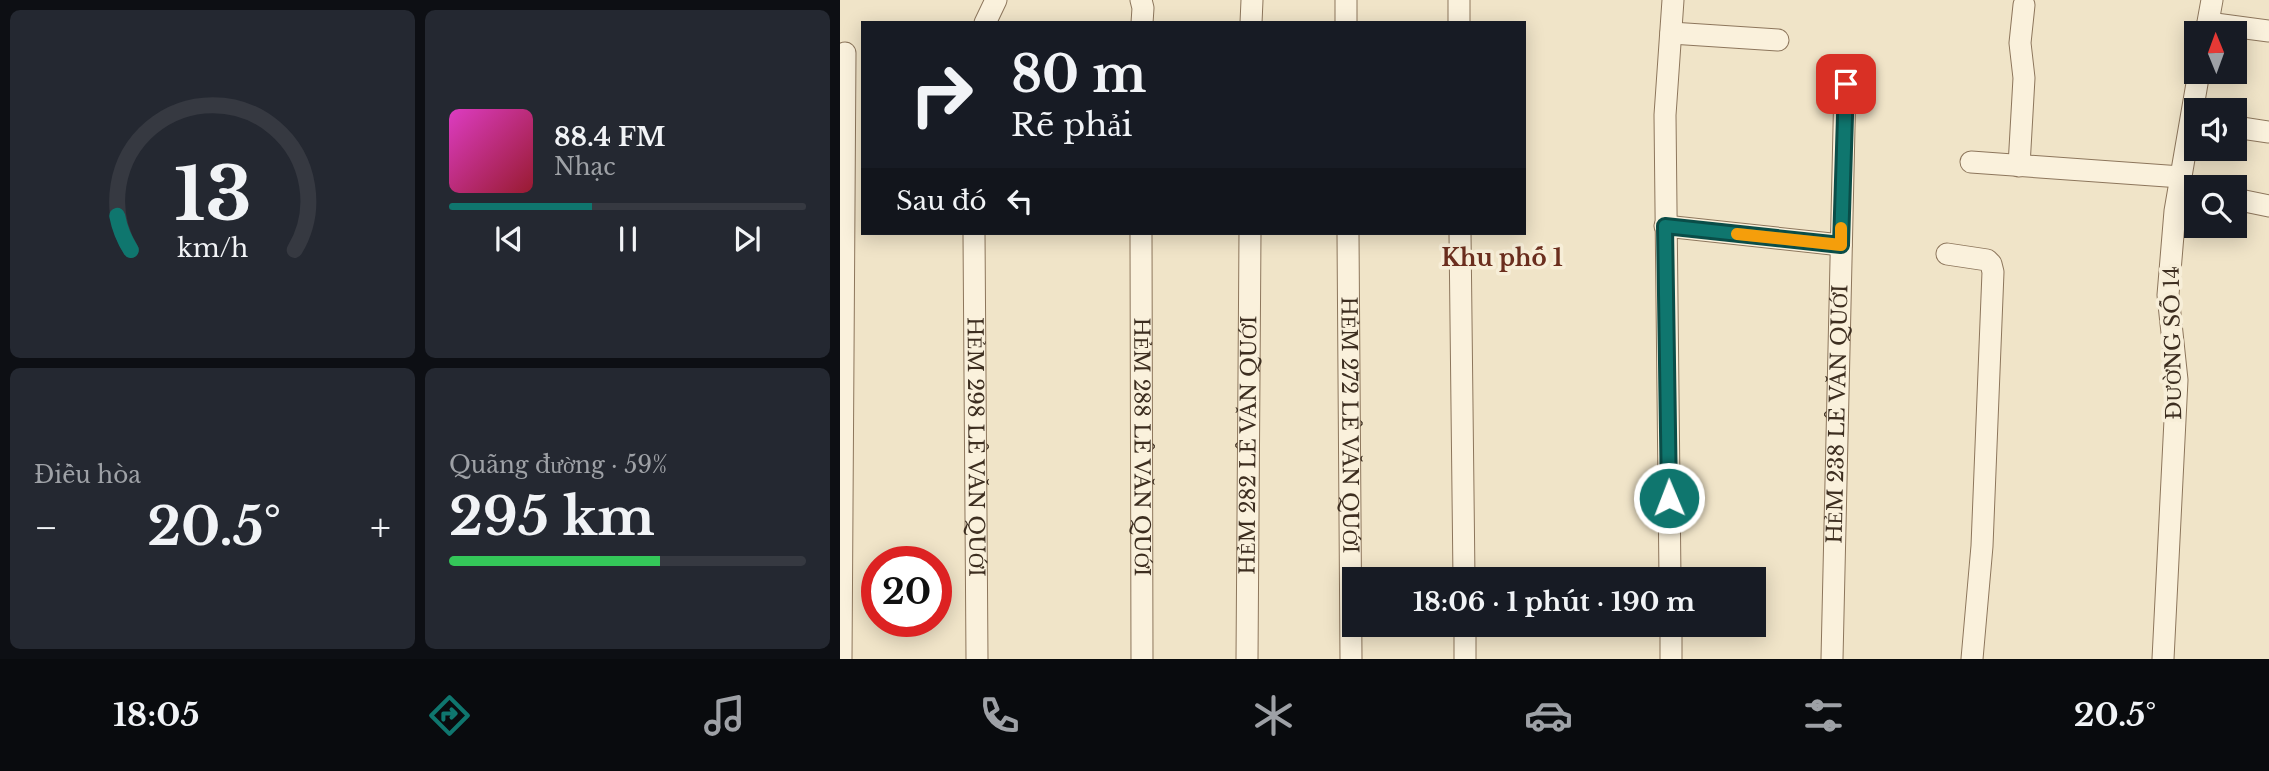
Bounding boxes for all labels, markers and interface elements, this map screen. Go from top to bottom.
north arrow [2184,21,2247,84]
map controls [2184,21,2247,238]
text: 80 m [1011,44,1146,105]
icon: right [896,49,987,140]
pin [1816,54,1876,114]
icon: arrive [1827,65,1865,103]
button: sound [2184,98,2247,161]
text: Rẽ phải [1011,105,1132,145]
text: 88.4 FM [554,121,666,153]
text: 13 [173,149,252,240]
text: Nhạc [554,153,616,181]
button: search [2184,175,2247,238]
icon: left [1001,182,1039,220]
text: Sau đó [896,185,987,217]
icon: previous [490,220,528,258]
icon: pause [609,220,647,258]
icon: next [728,220,766,258]
text: km/h [177,233,248,264]
district label: Khu phố 1 [1441,244,1563,272]
street label: ĐƯỜNG SỐ 14 [2159,266,2187,420]
street label: HẺM 238 LÊ VĂN QUỚI [1822,284,1853,544]
street label: HẺM 272 LÊ VĂN QUỚI [1335,296,1363,554]
street label: HẺM 282 LÊ VĂN QUỚI [1235,315,1262,575]
street label: HẺM 298 LÊ VĂN QUỚI [962,317,989,577]
street label: HẺM 288 LÊ VĂN QUỚI [1128,317,1155,577]
text: Quãng đường · 59% [449,451,668,479]
text: Điều hòa [34,461,141,489]
position arrow [1632,461,1706,535]
text: 295 km [449,485,655,549]
text: 20.5° [147,495,281,559]
text: − [34,504,58,551]
text: + [370,504,391,551]
speed limit sign: 20 [861,546,952,637]
text: 18:06 · 1 phút · 190 m [1413,586,1695,618]
icon: directions [425,691,474,740]
icon: music [700,691,749,740]
icon: phone [975,691,1024,740]
icon: climate [1249,691,1298,740]
icon: car [1524,691,1573,740]
icon: filters [1799,691,1848,740]
text: 18:05 [113,695,199,735]
text: 20.5° [2074,695,2156,735]

